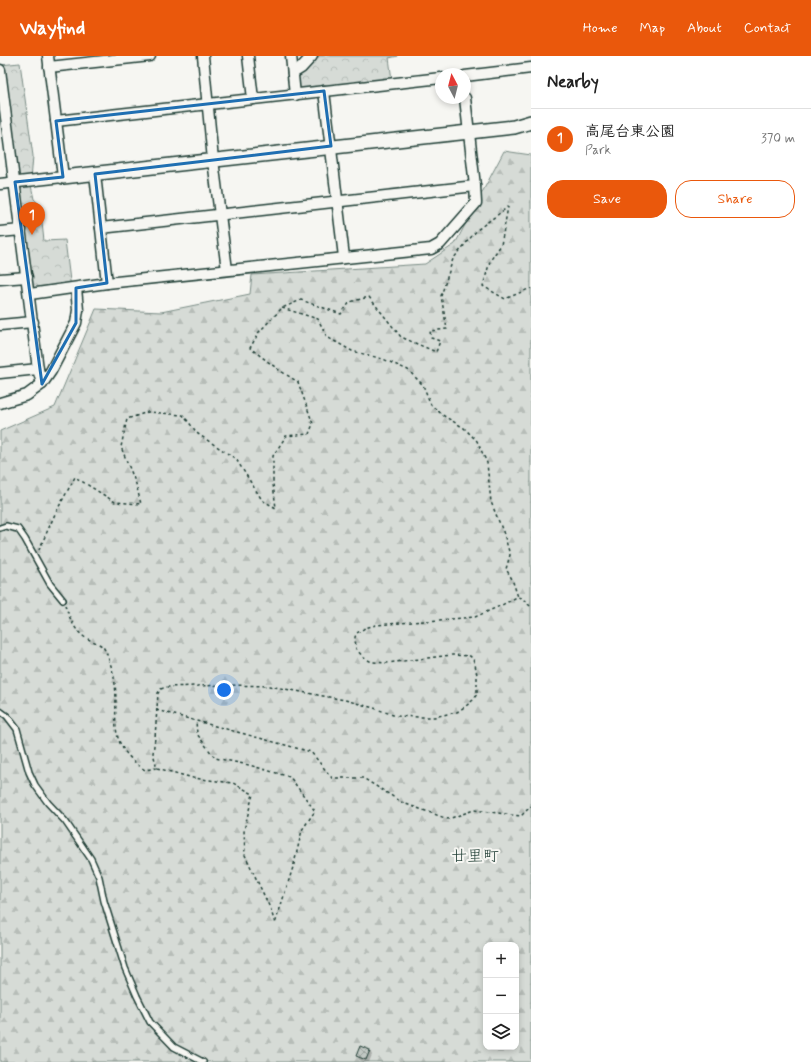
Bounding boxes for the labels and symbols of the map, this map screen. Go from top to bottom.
north arrow [435,68,471,104]
pin: 1 [19,202,45,235]
your location [214,680,234,700]
district label: 廿里町 [451,846,499,867]

